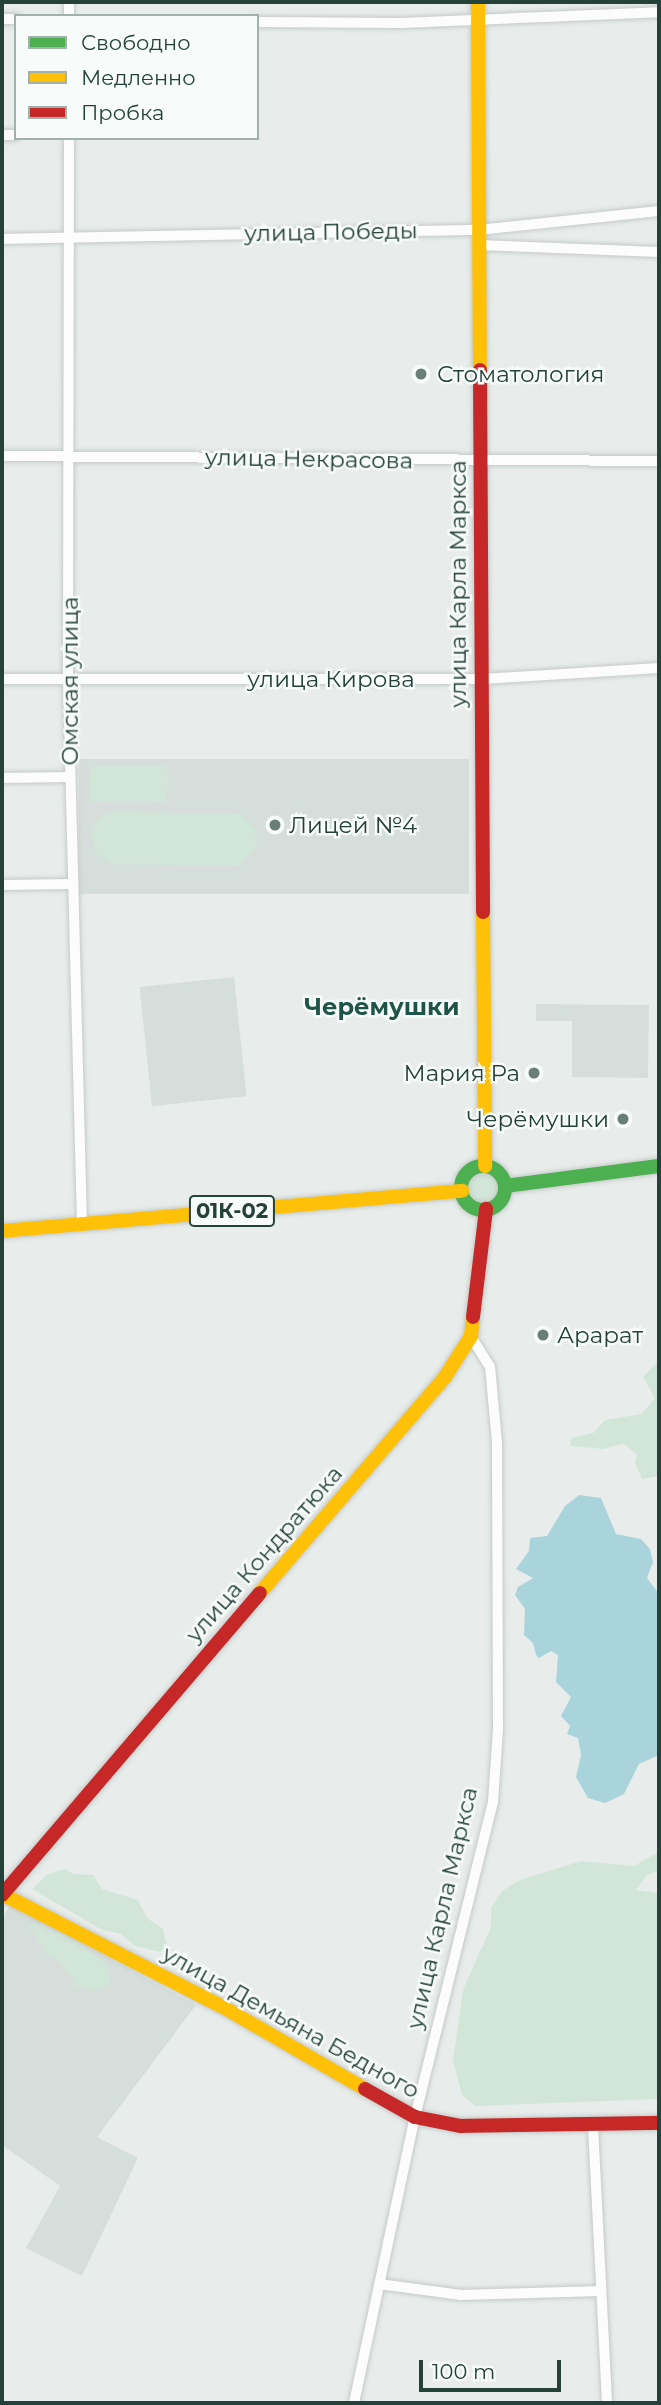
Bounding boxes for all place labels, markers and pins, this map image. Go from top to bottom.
place label: Стоматология [437,360,604,388]
marker: Стоматология [411,364,431,384]
place label: Лицей №4 [289,811,417,839]
marker: Лицей №4 [267,817,283,833]
place label: Мария Ра [404,1059,520,1087]
marker: Мария Ра [526,1065,542,1081]
place label: Черёмушки [467,1105,609,1133]
marker: Черёмушки [615,1111,631,1127]
place label: Арарат [557,1321,643,1349]
marker: Арарат [535,1327,551,1343]

